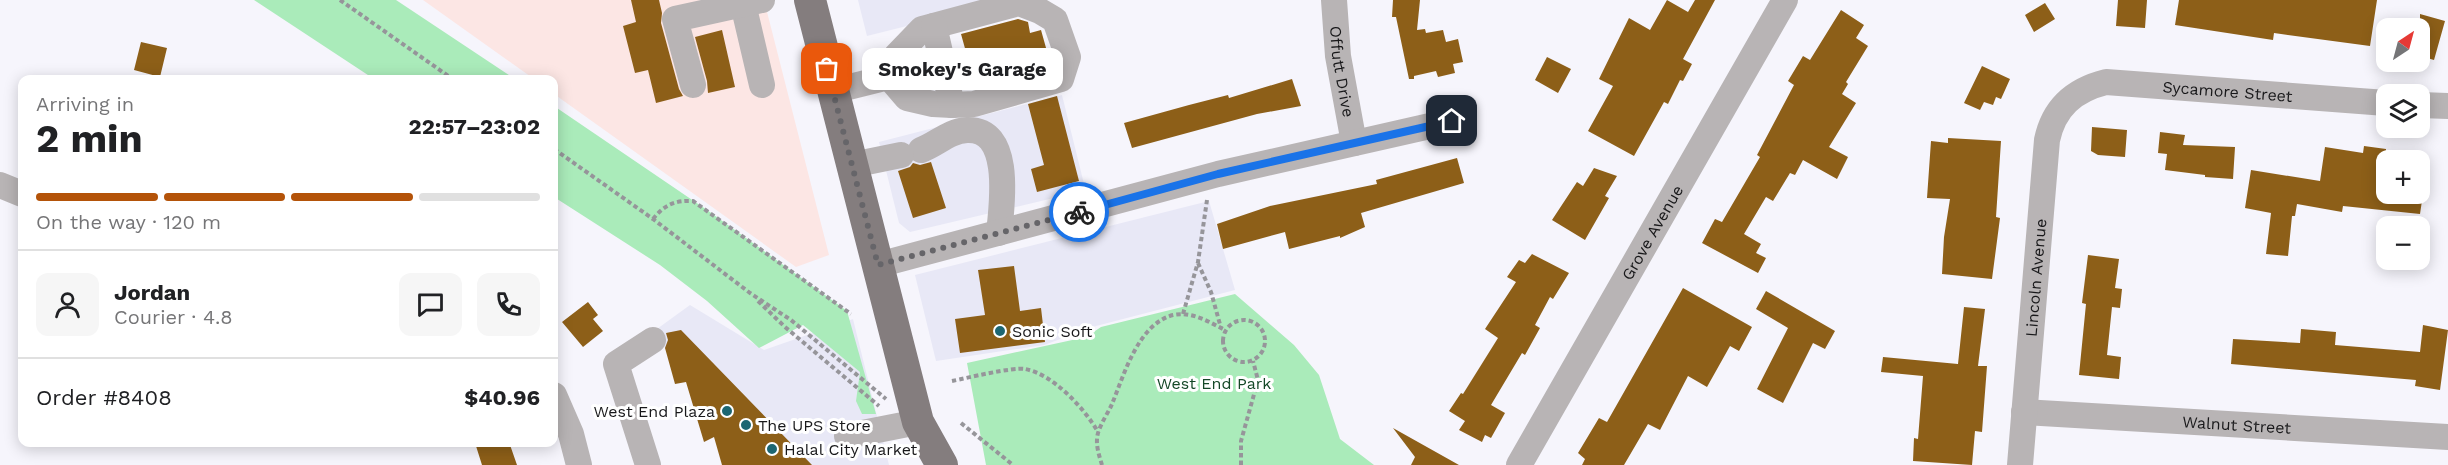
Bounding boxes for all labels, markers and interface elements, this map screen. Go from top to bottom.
north arrow [2376,18,2430,72]
map controls [2376,18,2430,270]
street label: Offutt Drive [1326,25,1358,119]
pin [801,43,852,94]
callout: Smokey's Garage [863,48,1064,90]
icon: bag [810,52,843,85]
text: Smokey's Garage [878,57,1047,81]
street label: Sycamore Street [2162,77,2293,106]
button: layers [2376,84,2430,138]
text: Arriving in [36,92,134,116]
pin [1426,95,1477,146]
icon: home [1435,104,1468,137]
text: 22:57–23:02 [409,114,540,139]
text: 2 min [36,116,143,161]
button: + [2376,150,2430,204]
courier [1049,182,1109,242]
street label: Grove Avenue [1618,182,1687,284]
icon: bike [1063,196,1096,229]
text: On the way · 120 m [36,210,221,234]
button: − [2376,216,2430,270]
street label: Lincoln Avenue [2022,218,2050,338]
button: person [36,273,99,336]
button: chat [399,273,462,336]
button: phone [477,273,540,336]
text: Jordan [114,280,190,305]
text: Courier · 4.8 [114,305,233,329]
place label: Sonic Soft [1012,322,1093,341]
marker: Sonic Soft [993,324,1007,338]
park label: West End Park [1157,374,1271,393]
text: Order #8408 [36,385,172,410]
text: $40.96 [464,385,540,410]
place label: West End Plaza [593,402,715,421]
marker: West End Plaza [720,404,734,418]
street label: Walnut Street [2182,412,2292,438]
place label: The UPS Store [758,416,871,435]
marker: The UPS Store [739,418,753,432]
place label: Halal City Market [784,440,918,459]
marker: Halal City Market [765,442,779,456]

